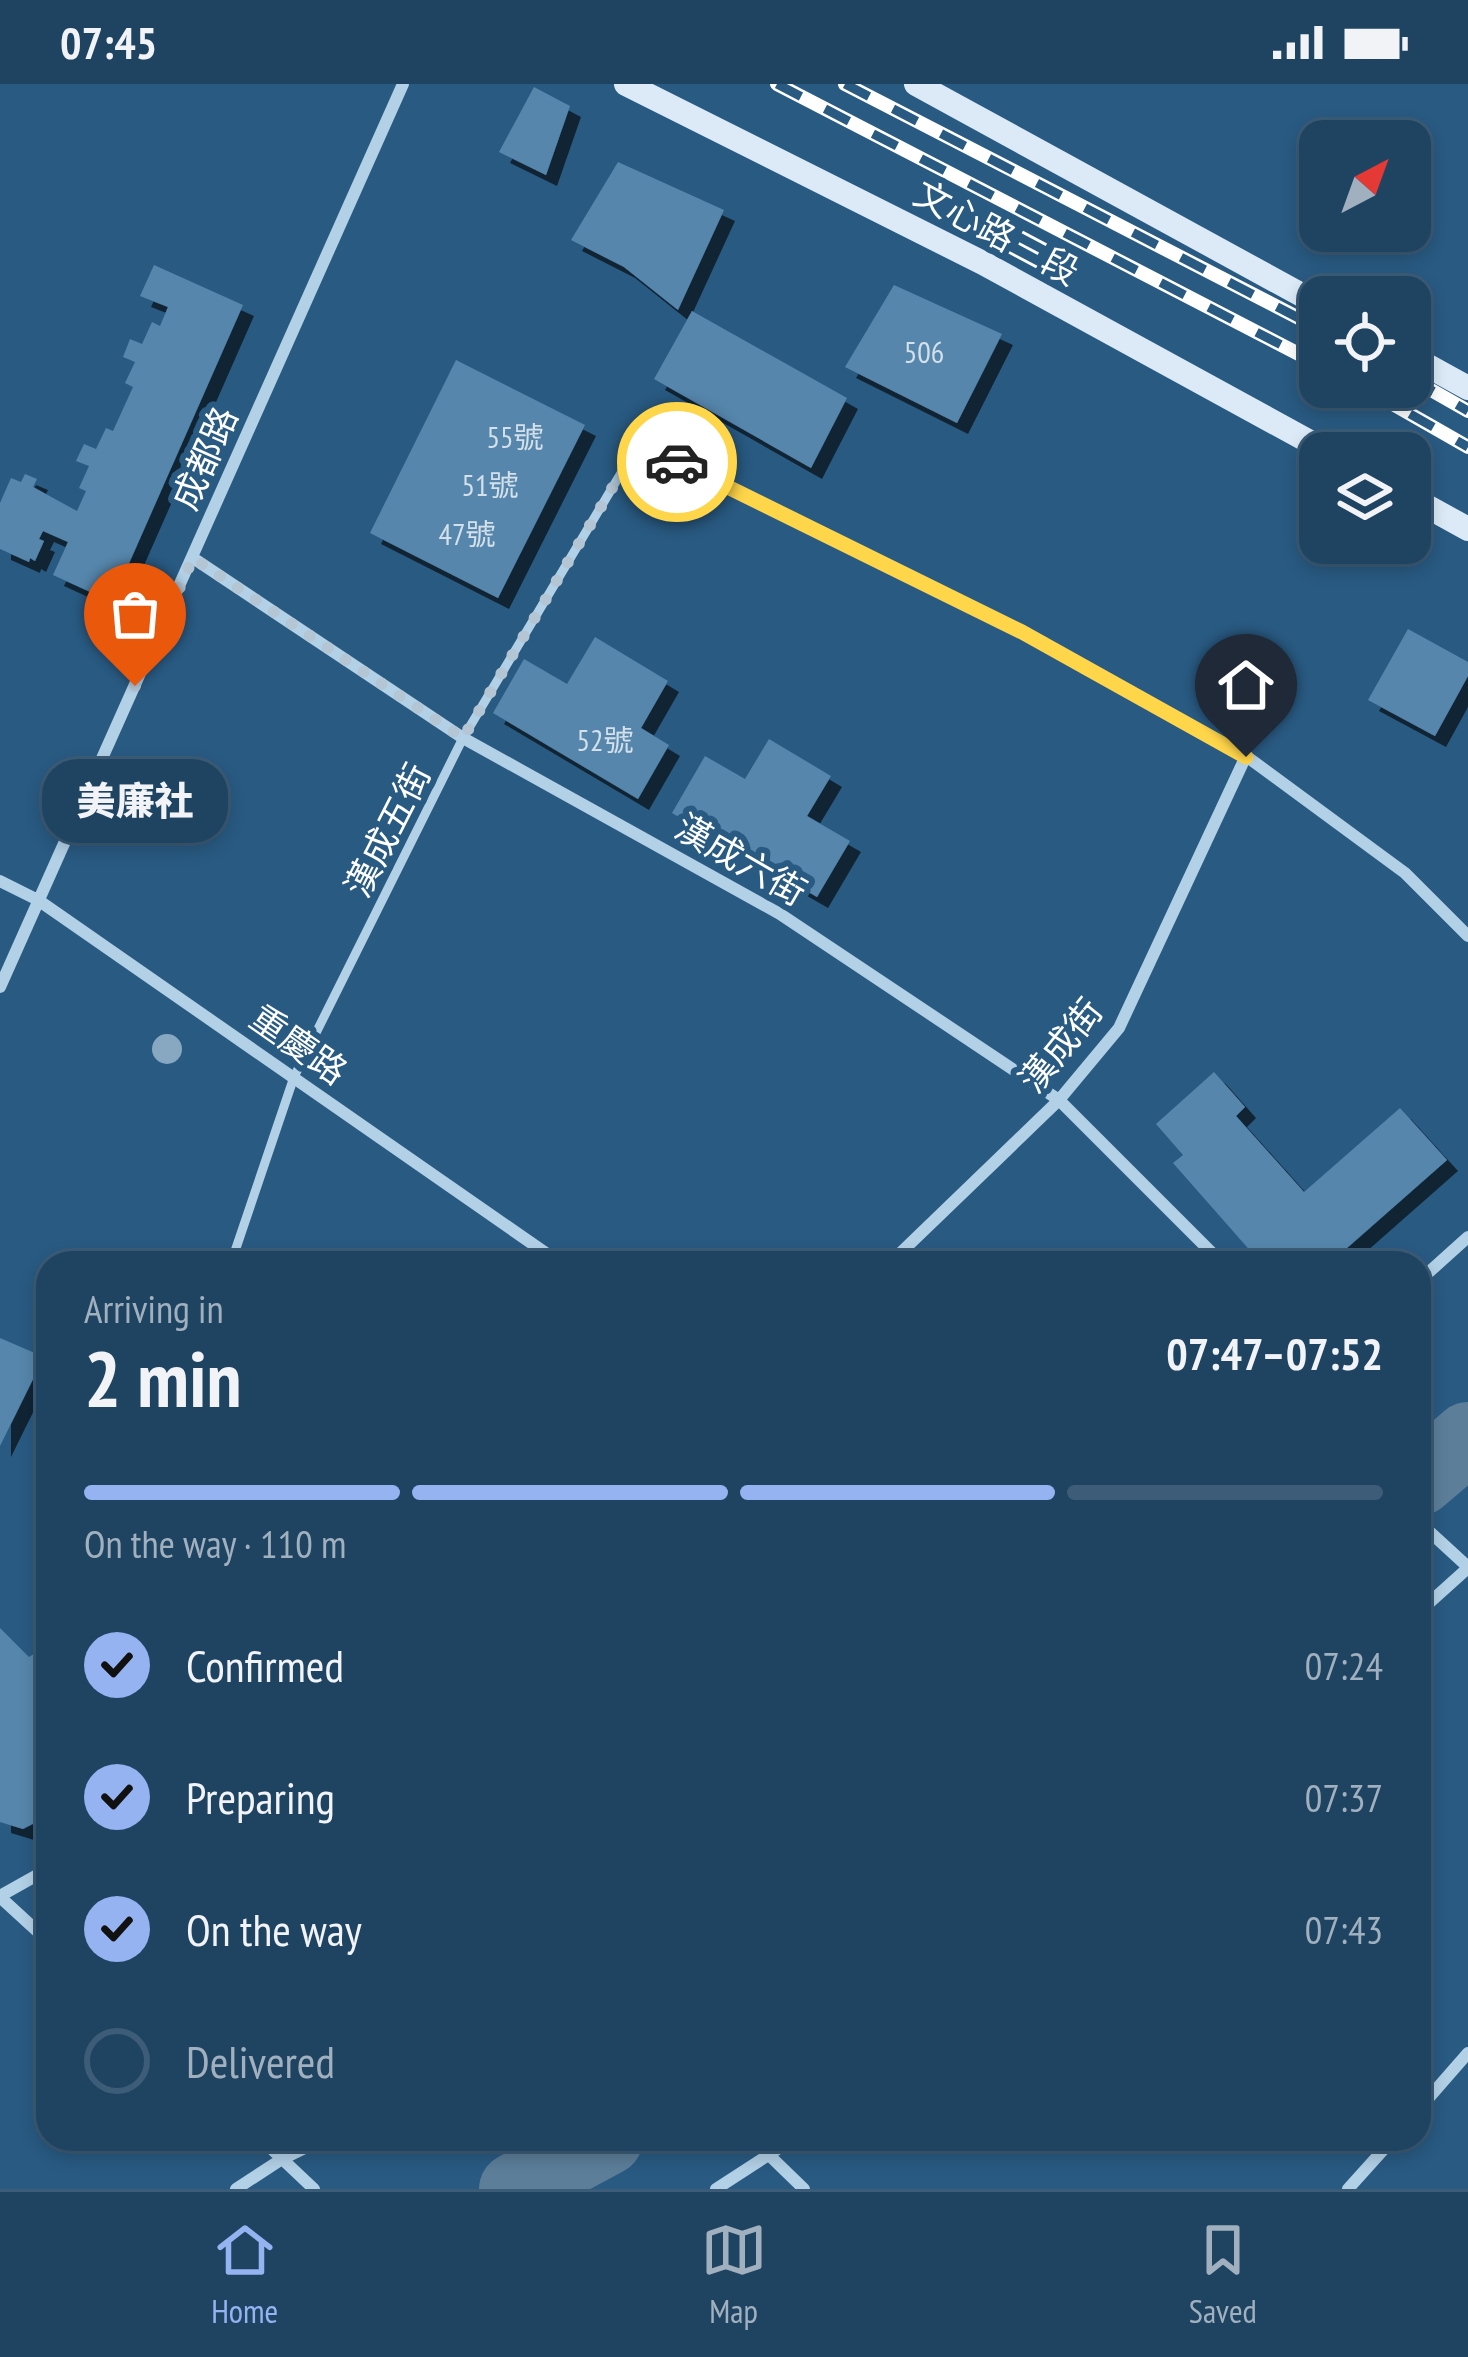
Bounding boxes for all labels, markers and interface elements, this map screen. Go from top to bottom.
text: 07:45 [60,13,157,71]
north arrow [1299,120,1431,252]
map controls [1299,120,1431,564]
street label: 文心路三段 [906,169,1088,295]
button: locate [1299,276,1431,408]
house number: 506 [904,332,944,371]
street label: 成都路 [161,399,247,517]
courier [617,402,737,522]
house number: 55號 [487,417,544,456]
icon: car [644,429,710,495]
button: layers [1299,432,1431,564]
house number: 51號 [462,465,519,504]
house number: 47號 [439,514,496,553]
pin [84,563,186,686]
icon: bag [102,581,168,647]
pin [1195,634,1297,757]
icon: home [1213,652,1279,718]
house number: 52號 [577,720,634,759]
street label: 漢成五街 [333,755,441,905]
callout: 美廉社 [42,758,228,842]
text: 美廉社 [76,775,194,826]
street label: 漢成六街 [667,803,815,915]
street label: 漢成街 [1008,988,1112,1102]
street label: 重慶路 [241,994,357,1094]
text: Arriving in [84,1283,224,1334]
text: 07:47–07:52 [1166,1324,1383,1382]
text: 2 min [84,1328,242,1429]
text: On the way · 110 m [84,1518,346,1569]
icon: check [84,1632,150,1698]
text: Confirmed [186,1636,344,1694]
text: 07:24 [1305,1640,1383,1691]
icon: check [84,1764,150,1830]
text: Preparing [186,1768,335,1826]
text: 07:37 [1305,1772,1383,1823]
icon: check [84,1896,150,1962]
text: On the way [186,1900,362,1958]
text: 07:43 [1305,1904,1383,1955]
text: Delivered [186,2032,335,2090]
tab: Home [211,2217,278,2332]
tab: Map [701,2217,767,2332]
tab: Saved [1189,2217,1257,2332]

